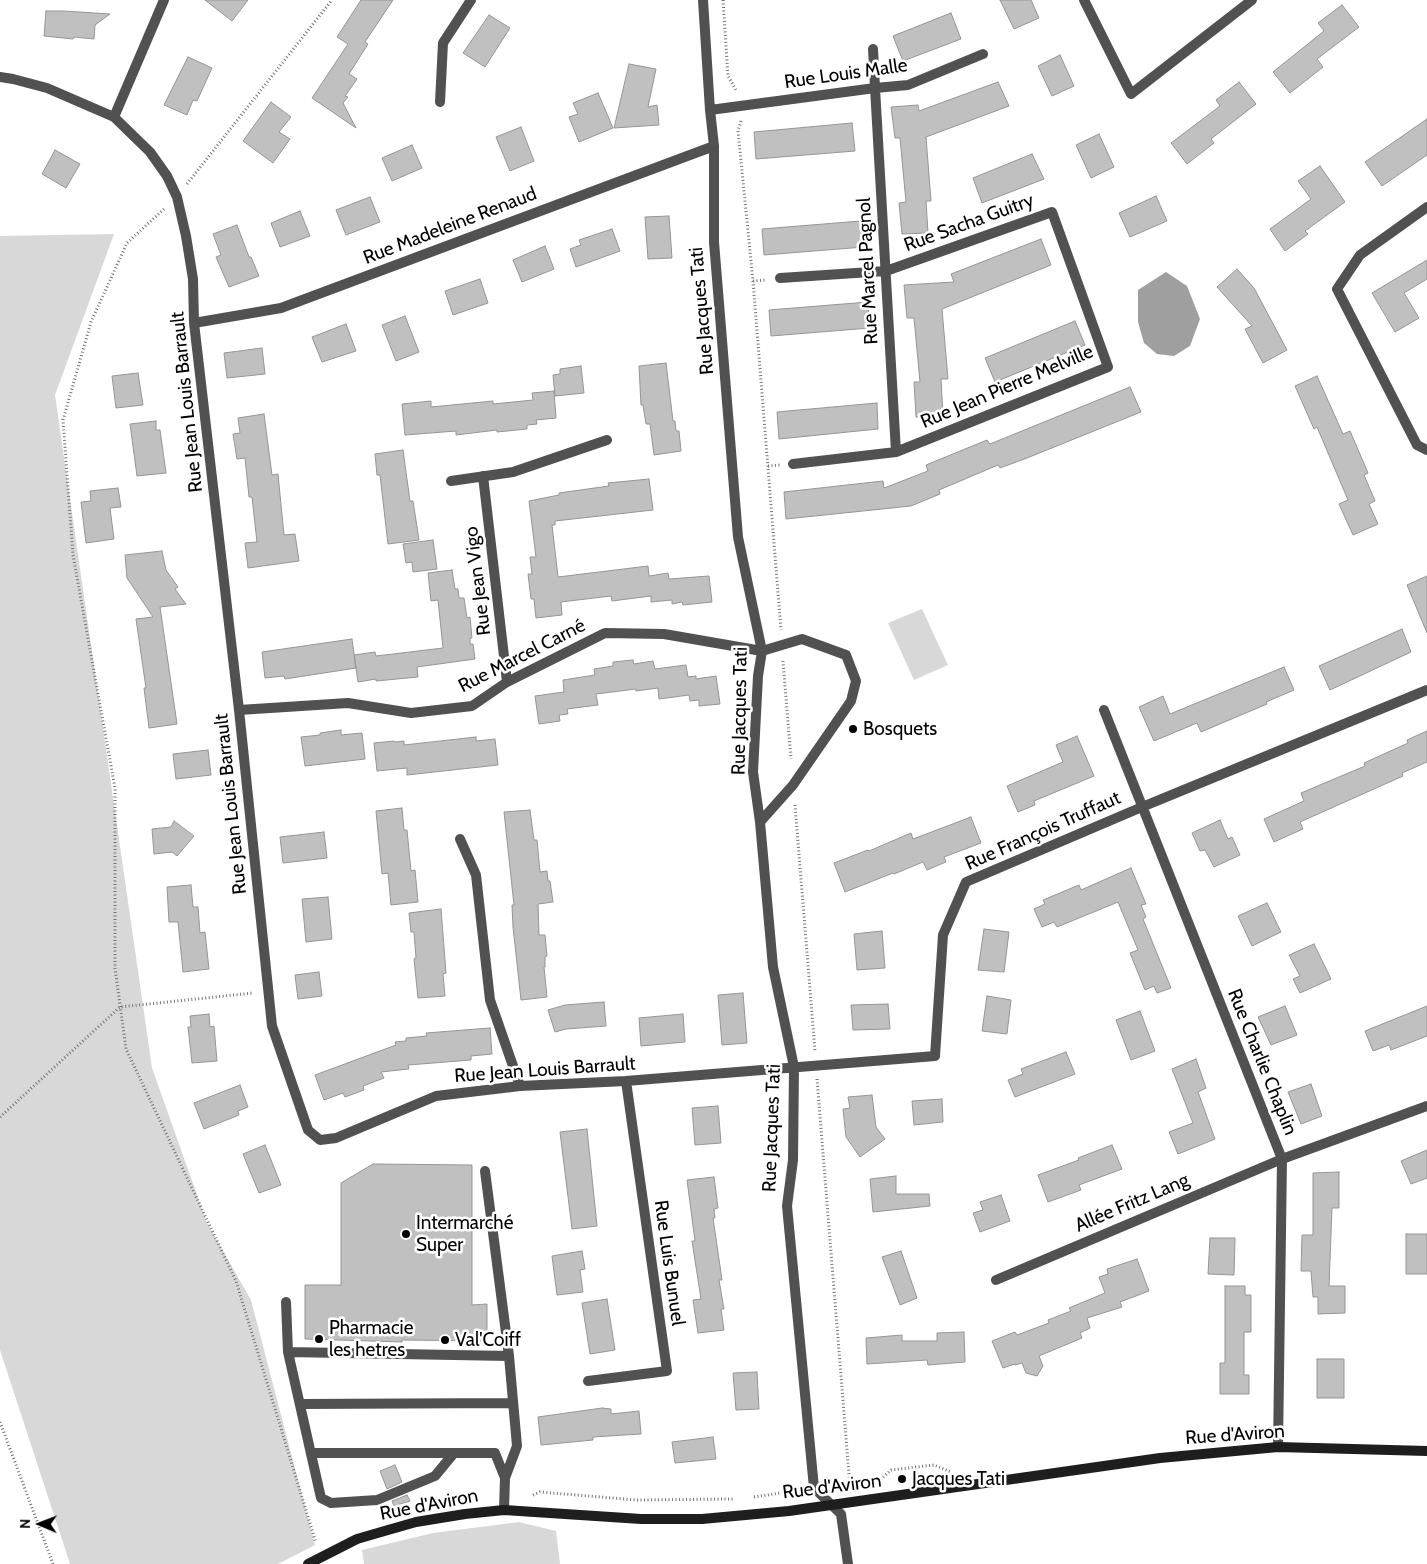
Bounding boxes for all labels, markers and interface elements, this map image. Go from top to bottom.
street label: Rue Louis Malle [783,54,909,94]
street label: Rue Madeleine Renaud [360,182,540,270]
street label: Rue Sacha Guitry [901,189,1037,257]
street label: Rue Marcel Pagnol [853,197,883,345]
street label: Rue Jacques Tati [685,246,719,376]
street label: Rue Jean Louis Barrault [166,310,208,494]
street label: Rue Jean Pierre Melville [917,340,1097,434]
street label: Rue Jean Vigo [460,525,496,637]
street label: Rue Marcel Carné [455,614,589,698]
street label: Rue Jacques Tati [727,647,753,775]
street label: Rue Jean Louis Barrault [210,712,252,896]
place label: Bosquets [863,718,937,740]
marker: Bosquets [847,723,859,735]
street label: Rue François Truffaut [962,787,1124,875]
street label: Rue Charlie Chaplin [1222,986,1302,1138]
street label: Rue Jean Louis Barrault [454,1052,636,1088]
street label: Rue Jacques Tati [758,1064,786,1192]
street label: Allée Fritz Lang [1072,1169,1192,1237]
street label: Rue Luis Bunuel [649,1199,689,1327]
place label: Intermarché Super [416,1212,513,1256]
marker: Intermarché Super [400,1228,412,1240]
place label: Pharmacie les hetres [329,1317,413,1361]
place label: Val'Coiff [455,1329,521,1351]
marker: Pharmacie les hetres [313,1333,325,1345]
marker: Val'Coiff [439,1334,451,1346]
street label: Rue d'Aviron [1185,1420,1285,1450]
place label: Jacques Tati [912,1468,1005,1490]
street label: Rue d'Aviron [781,1470,883,1504]
marker: Jacques Tati [896,1473,908,1485]
street label: Rue d'Aviron [378,1484,480,1526]
north arrow [15,1499,65,1549]
text: N [16,1519,34,1529]

